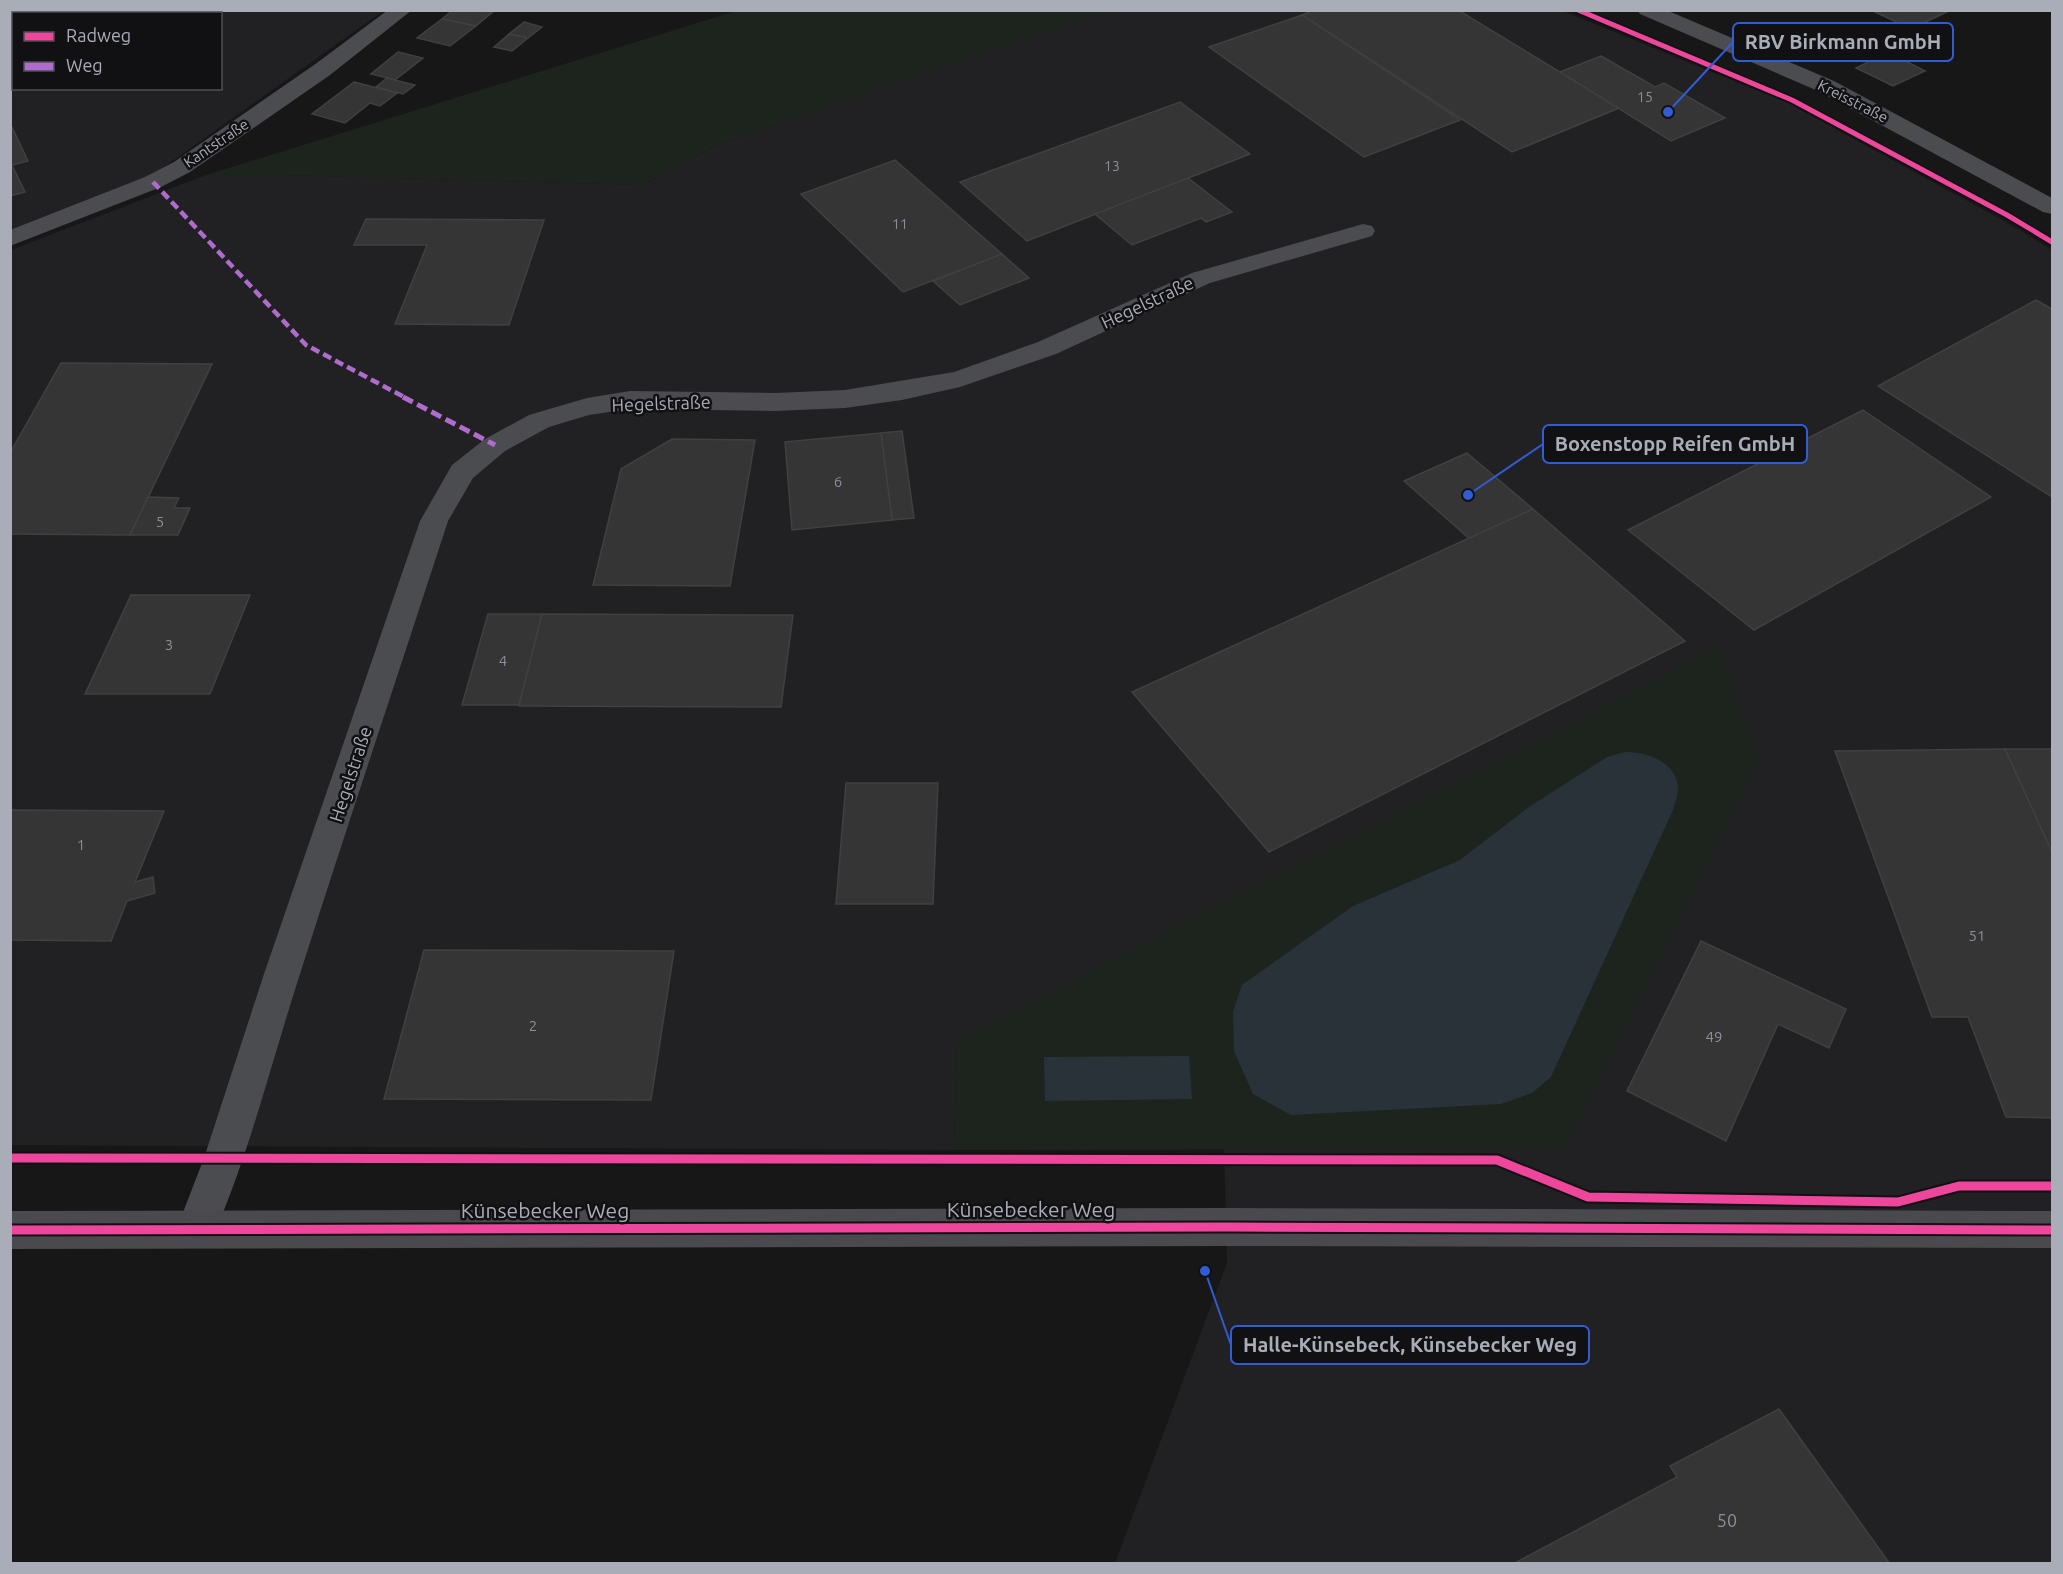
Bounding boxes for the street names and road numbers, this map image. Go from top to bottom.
street label: Kreisstraße [1815,76,1891,126]
street label: Kantstraße [180,115,252,171]
street label: Hegelstraße [1098,272,1196,332]
street label: Hegelstraße [611,391,711,415]
street label: Hegelstraße [325,724,375,824]
street label: Künsebecker Weg [947,1197,1115,1221]
street label: Künsebecker Weg [461,1198,629,1222]

